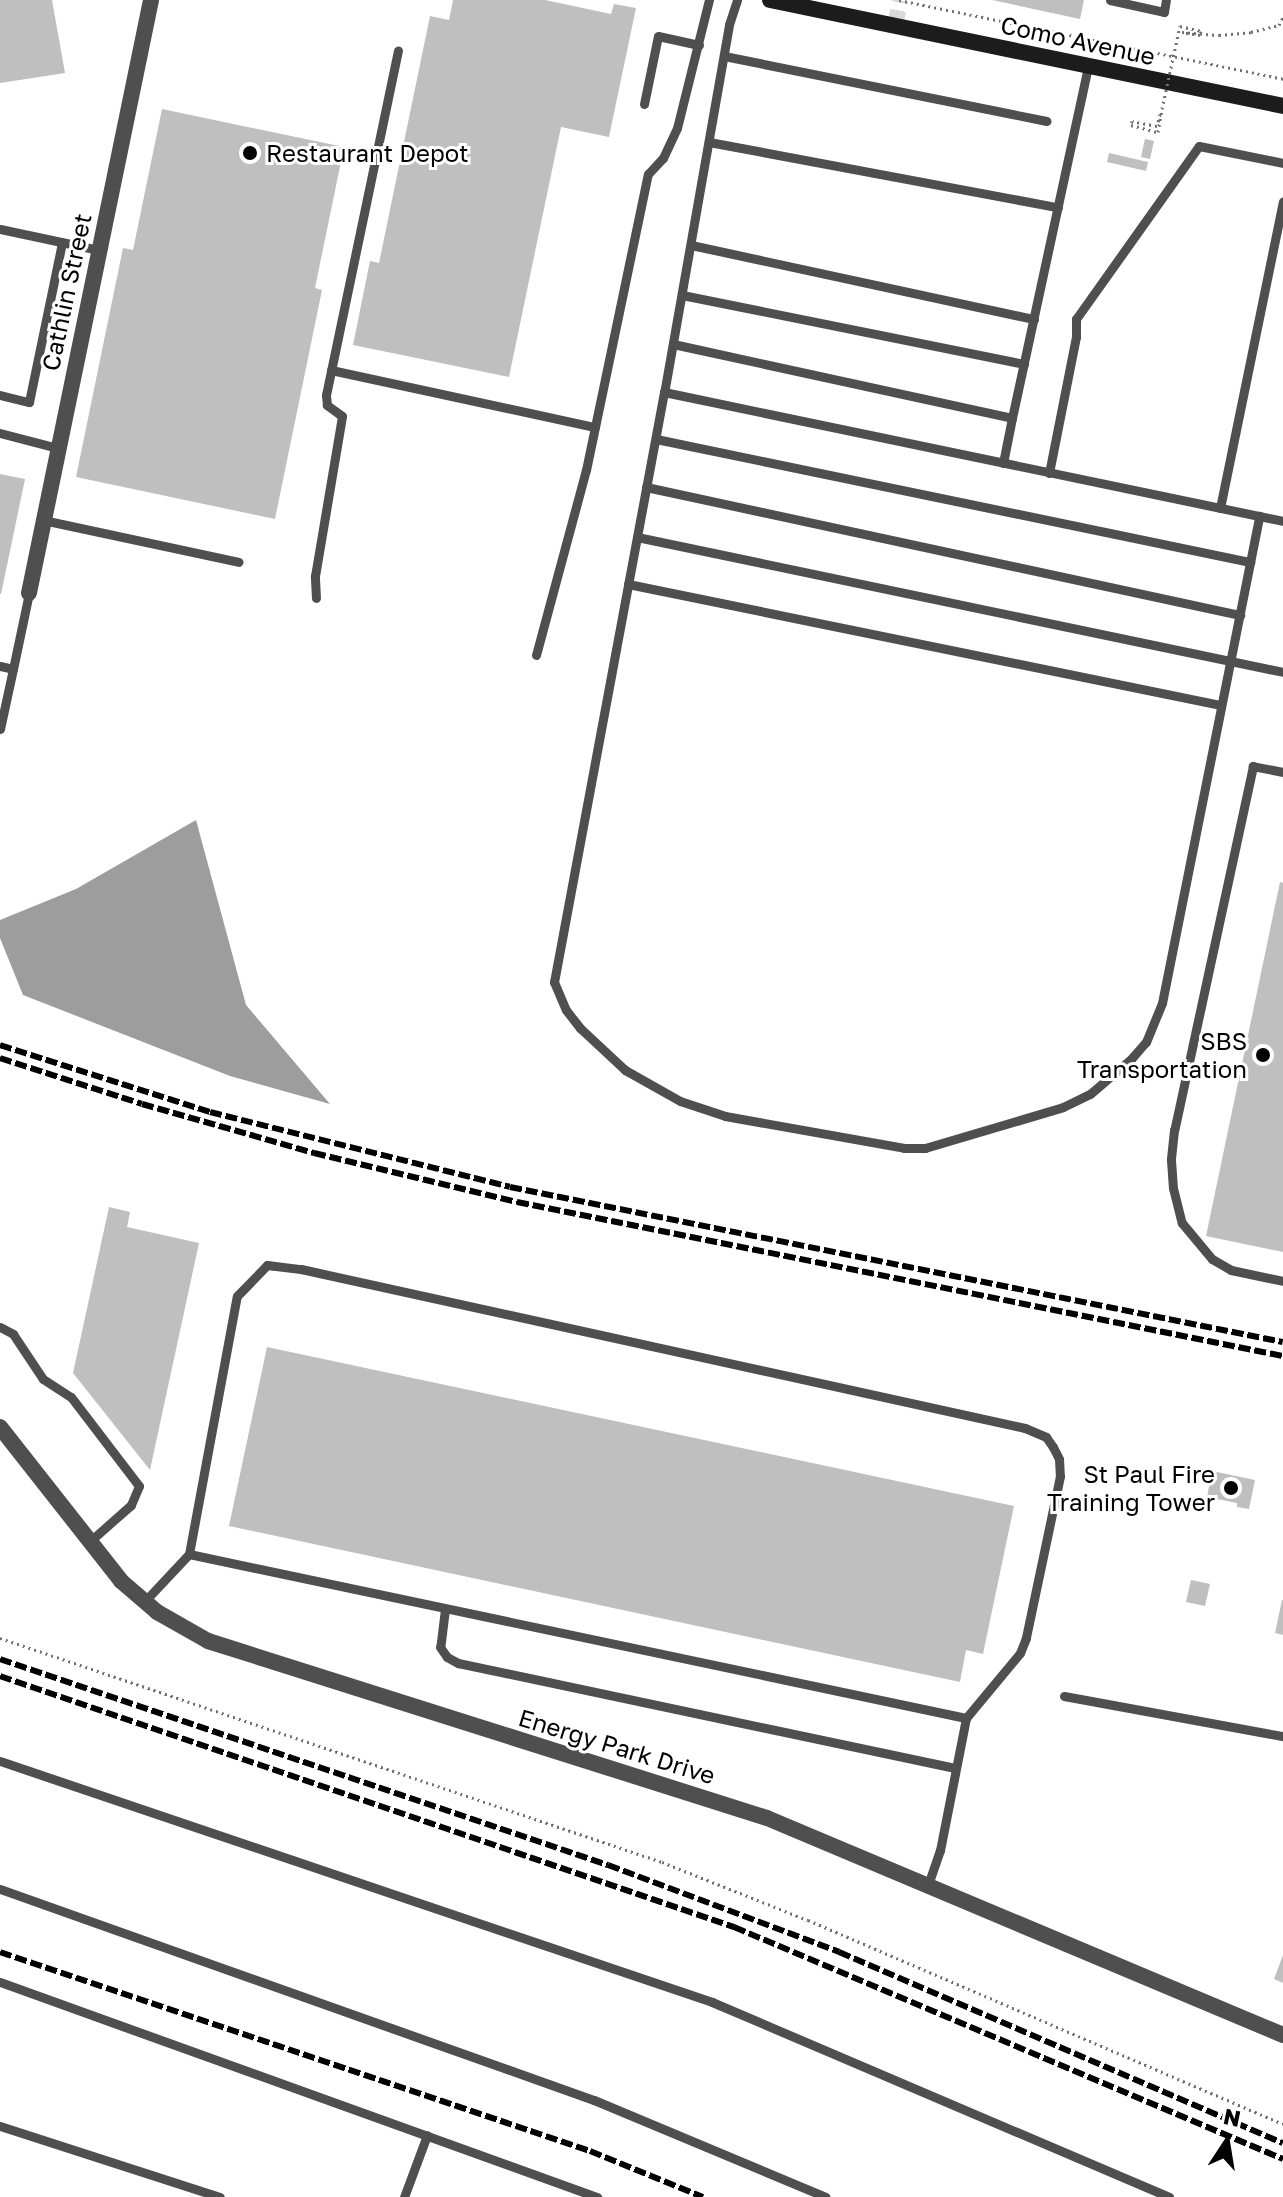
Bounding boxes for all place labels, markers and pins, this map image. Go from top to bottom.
place label: Restaurant Depot [266,139,469,167]
marker: Restaurant Depot [241,144,259,162]
place label: SBS Transportation [1077,1027,1247,1083]
marker: SBS Transportation [1254,1046,1272,1064]
place label: St Paul Fire Training Tower [1047,1460,1215,1516]
marker: St Paul Fire Training Tower [1222,1479,1240,1497]

